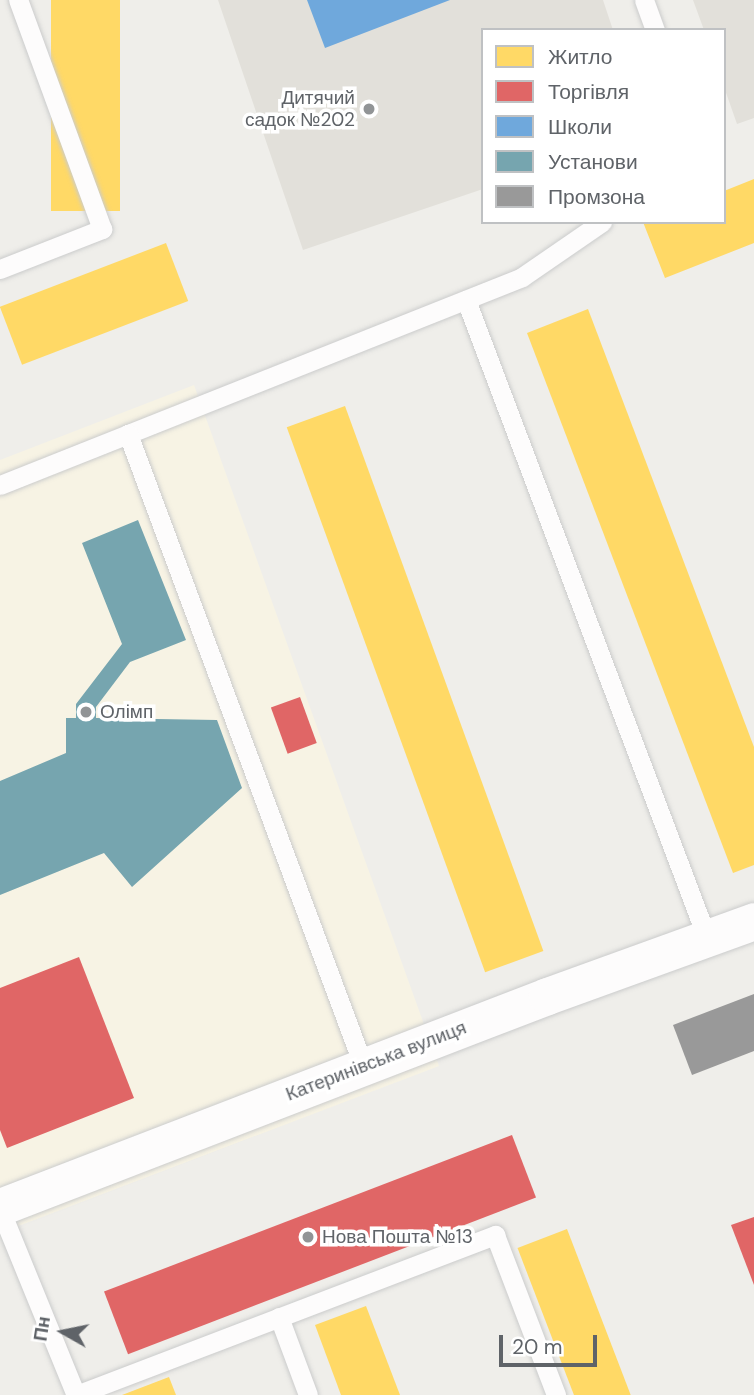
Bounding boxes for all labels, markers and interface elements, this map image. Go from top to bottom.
legend [481,28,726,224]
text: Житло [548,43,612,71]
text: Торгівля [548,78,629,106]
place label: Дитячий садок №202 [245,87,355,131]
marker: Дитячий садок №202 [361,101,377,117]
text: Школи [548,113,612,141]
text: Установи [548,148,638,176]
text: Промзона [548,183,645,211]
place label: Олімп [100,701,153,723]
marker: Олімп [78,704,94,720]
street label: Катеринівська вулиця [283,1016,469,1106]
place label: Нова Пошта №13 [322,1226,473,1248]
marker: Нова Пошта №13 [300,1229,316,1245]
north arrow [28,1297,98,1367]
text: Пн [27,1314,56,1343]
scale bar [502,1322,600,1366]
text: 20 m [512,1333,563,1361]

